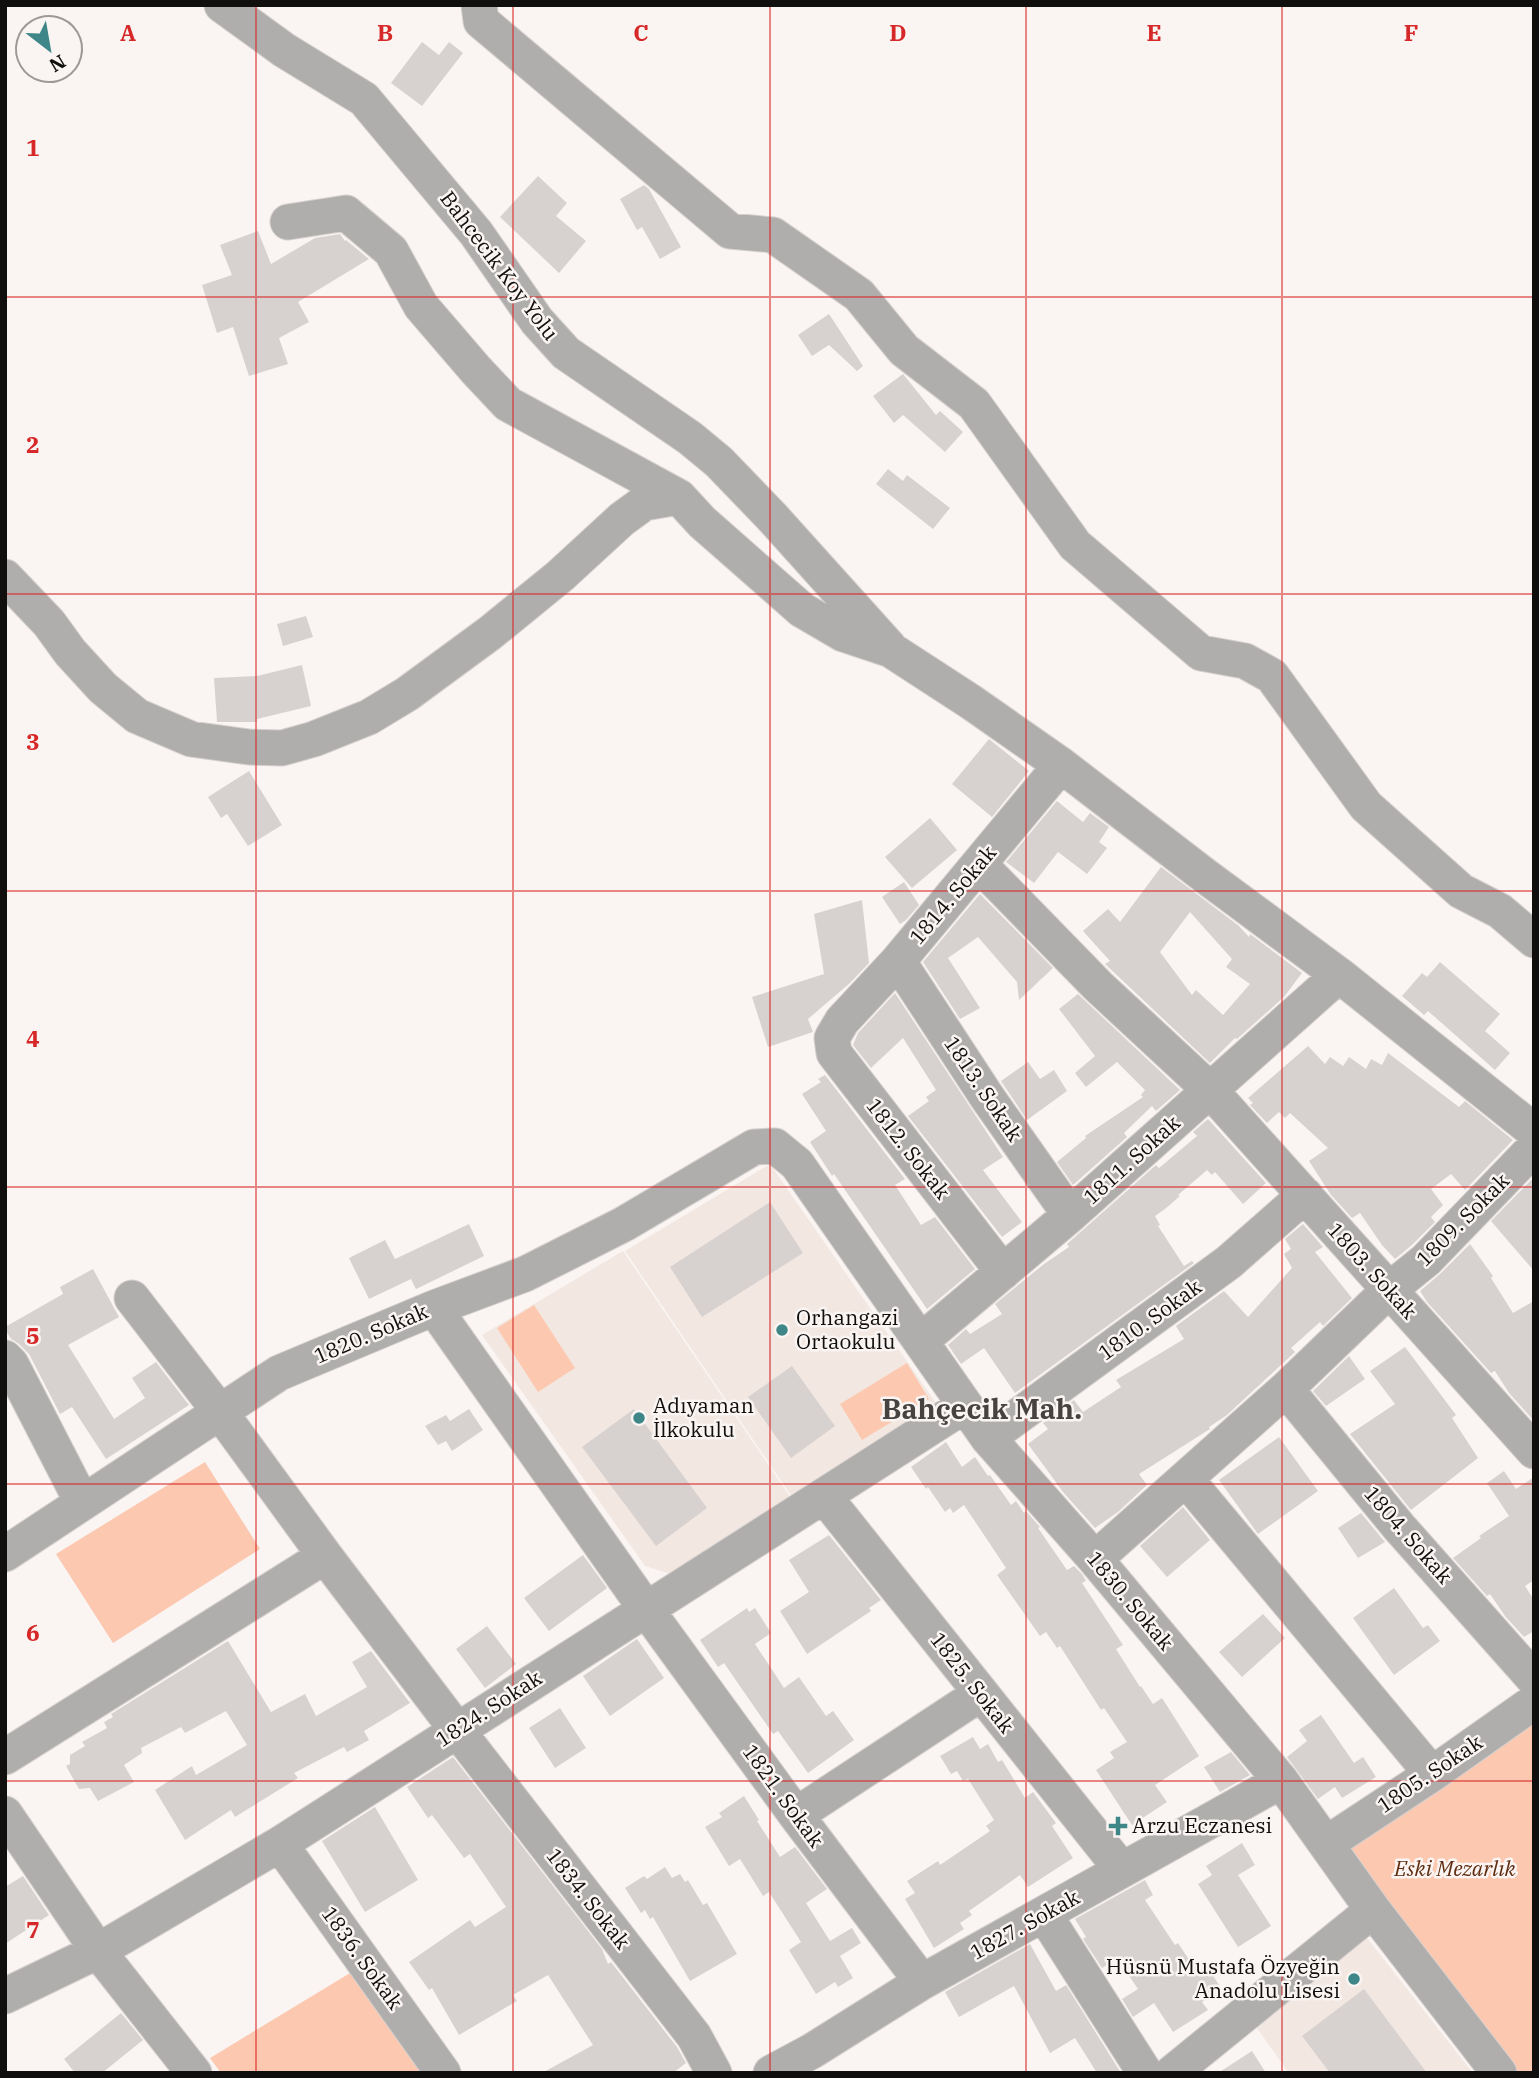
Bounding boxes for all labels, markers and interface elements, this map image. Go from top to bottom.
north arrow [14,14,84,84]
text: A [120,17,136,47]
text: B [377,17,393,47]
text: C [633,17,649,47]
text: D [889,17,907,47]
text: E [1146,17,1162,47]
text: F [1404,17,1418,47]
text: N [45,49,70,78]
text: 1 [26,132,40,162]
street label: Bahcecik Koy Yolu [434,185,565,346]
text: 2 [26,429,40,459]
text: 3 [26,726,40,756]
street label: 1814. Sokak [903,838,1002,950]
text: 4 [26,1023,40,1053]
street label: 1813. Sokak [938,1030,1030,1147]
street label: 1812. Sokak [860,1092,958,1205]
street label: 1811. Sokak [1077,1108,1186,1210]
street label: 1809. Sokak [1410,1166,1516,1272]
street label: 1803. Sokak [1322,1216,1424,1325]
street label: 1810. Sokak [1092,1272,1207,1366]
street label: 1820. Sokak [309,1296,432,1370]
place label: Orhangazi Ortaokulu [796,1303,898,1355]
text: 5 [26,1320,40,1350]
marker: Orhangazi Ortaokulu [774,1322,790,1338]
district label: Bahçecik Mah. [882,1390,1082,1427]
place label: Adıyaman İlkokulu [653,1391,754,1443]
marker: Adıyaman İlkokulu [631,1410,647,1426]
street label: 1804. Sokak [1358,1479,1460,1590]
street label: 1830. Sokak [1081,1545,1181,1656]
text: 6 [26,1617,40,1647]
street label: 1825. Sokak [924,1626,1022,1739]
street label: 1824. Sokak [430,1663,547,1753]
street label: 1805. Sokak [1371,1727,1488,1819]
street label: 1821. Sokak [737,1738,831,1853]
place label: Arzu Eczanesi [1132,1811,1272,1839]
marker: Arzu Eczanesi [1110,1818,1126,1834]
street label: 1834. Sokak [540,1842,638,1955]
park label: Eski Mezarlık [1393,1854,1517,1882]
street label: 1827. Sokak [965,1882,1085,1966]
street label: 1836. Sokak [316,1900,410,2015]
text: 7 [26,1914,40,1944]
place label: Hüsnü Mustafa Özyeğin Anadolu Lisesi [1106,1952,1340,2004]
marker: Hüsnü Mustafa Özyeğin Anadolu Lisesi [1346,1971,1362,1987]

